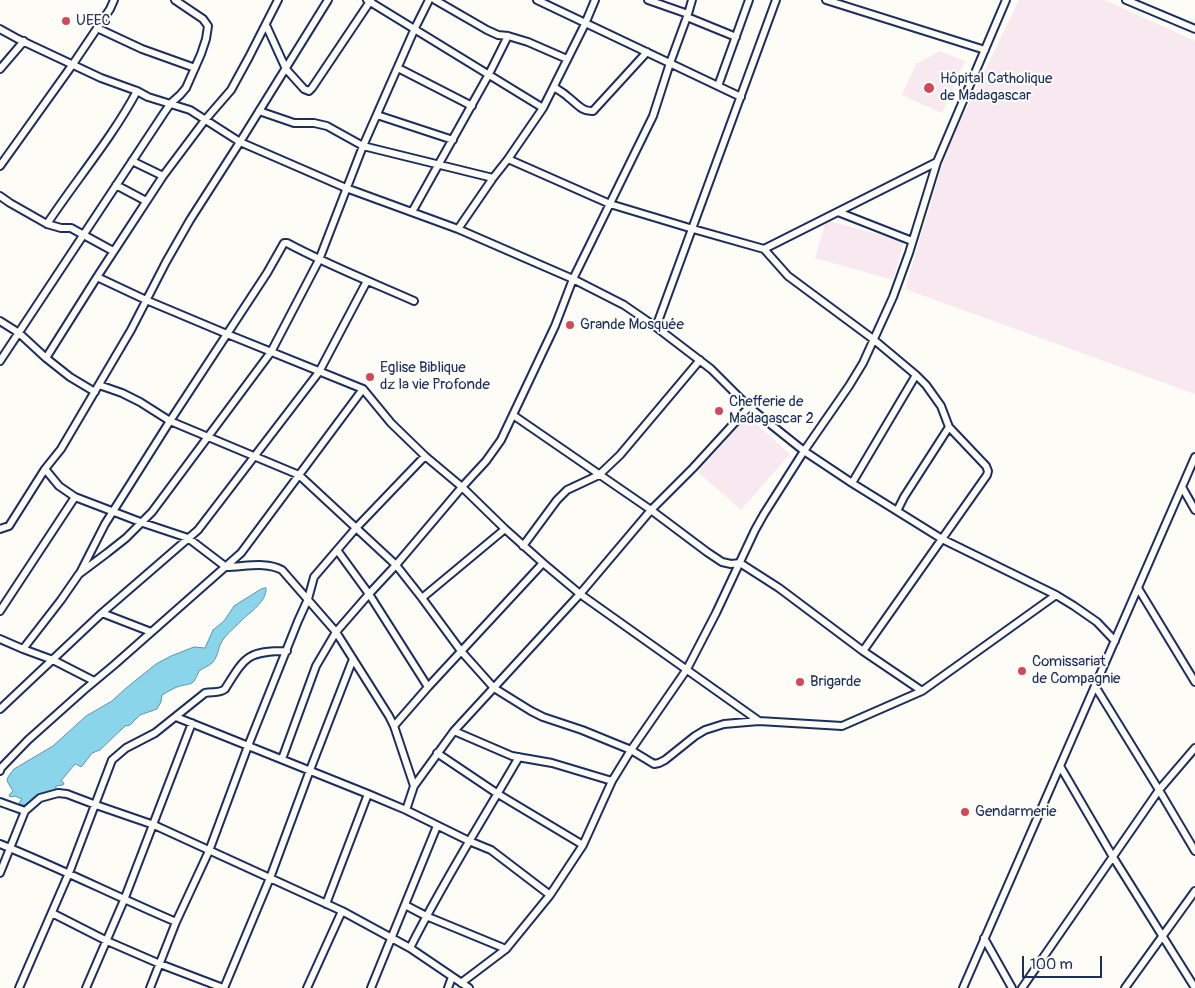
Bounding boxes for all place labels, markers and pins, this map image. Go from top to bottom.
place label: UEEC [76,12,111,30]
marker: UEEC [60,15,72,27]
place label: Hôpital Catholique de Madagascar [940,70,1052,105]
marker: Hôpital Catholique de Madagascar [922,81,936,95]
place label: Grande Mosquée [580,316,684,334]
marker: Grande Mosquée [564,319,576,331]
place label: Eglise Biblique dz la vie Profonde [380,359,490,394]
marker: Eglise Biblique dz la vie Profonde [364,371,376,383]
place label: Chefferie de Madagascar 2 [729,393,814,428]
marker: Chefferie de Madagascar 2 [713,405,725,417]
place label: Comissariat de Compagnie [1032,653,1120,688]
marker: Comissariat de Compagnie [1016,665,1028,677]
place label: Brigarde [810,673,861,691]
marker: Brigarde [794,676,806,688]
place label: Gendarmerie [975,803,1056,821]
marker: Gendarmerie [959,806,971,818]

